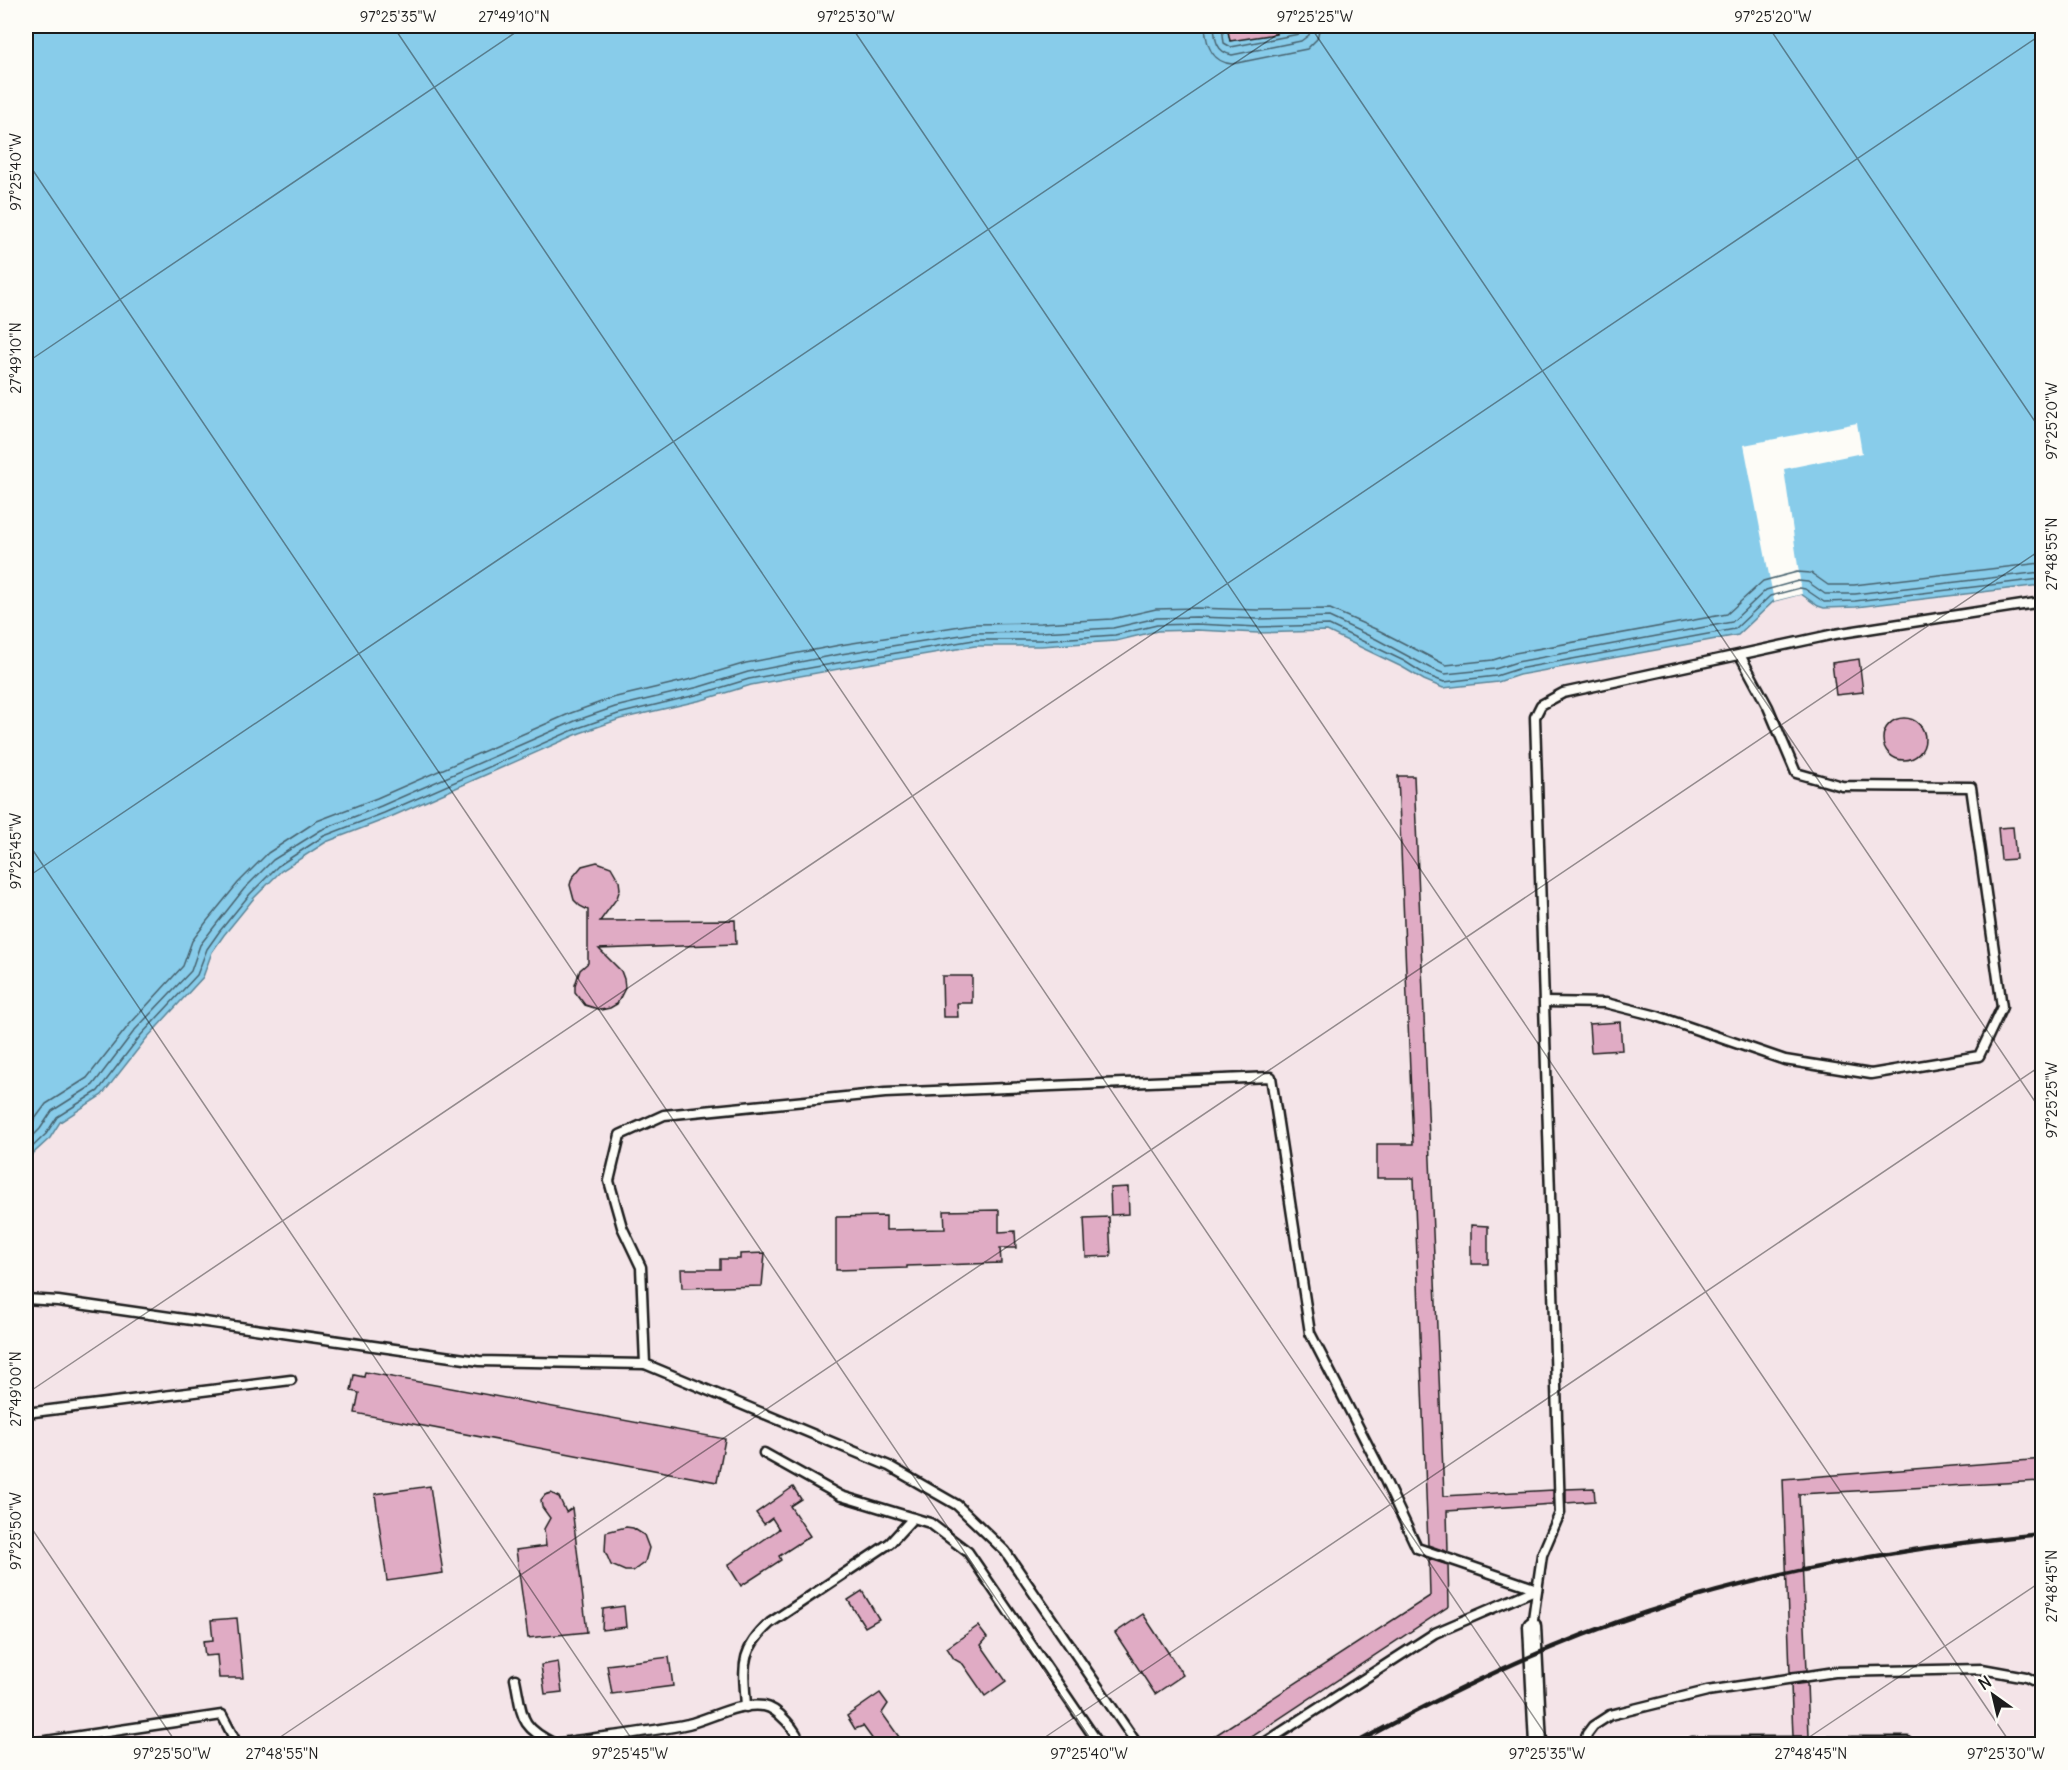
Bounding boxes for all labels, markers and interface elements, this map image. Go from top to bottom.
text: 97°25'35"W [360,7,437,26]
text: 27°49'10"N [478,7,550,26]
text: 97°25'30"W [817,7,895,26]
text: 97°25'25"W [1277,7,1354,26]
text: 97°25'20"W [1734,7,1812,26]
text: 97°25'40"W [6,133,25,211]
text: 27°49'10"N [6,322,25,394]
text: 97°25'20"W [2042,382,2061,460]
text: 27°48'55"N [2042,517,2061,591]
text: 97°25'45"W [6,812,25,889]
text: 97°25'25"W [2042,1061,2061,1138]
text: 27°49'00"N [6,1351,25,1427]
text: 97°25'50"W [6,1492,25,1570]
text: 27°48'45"N [2042,1550,2061,1622]
north arrow [1963,1665,2023,1725]
text: N [1974,1671,1995,1694]
text: 97°25'50"W [133,1744,211,1763]
text: 27°48'55"N [245,1744,319,1763]
text: 97°25'45"W [592,1744,669,1763]
text: 97°25'40"W [1050,1744,1128,1763]
text: 97°25'35"W [1509,1744,1586,1763]
text: 27°48'45"N [1775,1744,1847,1763]
text: 97°25'30"W [1967,1744,2045,1763]

